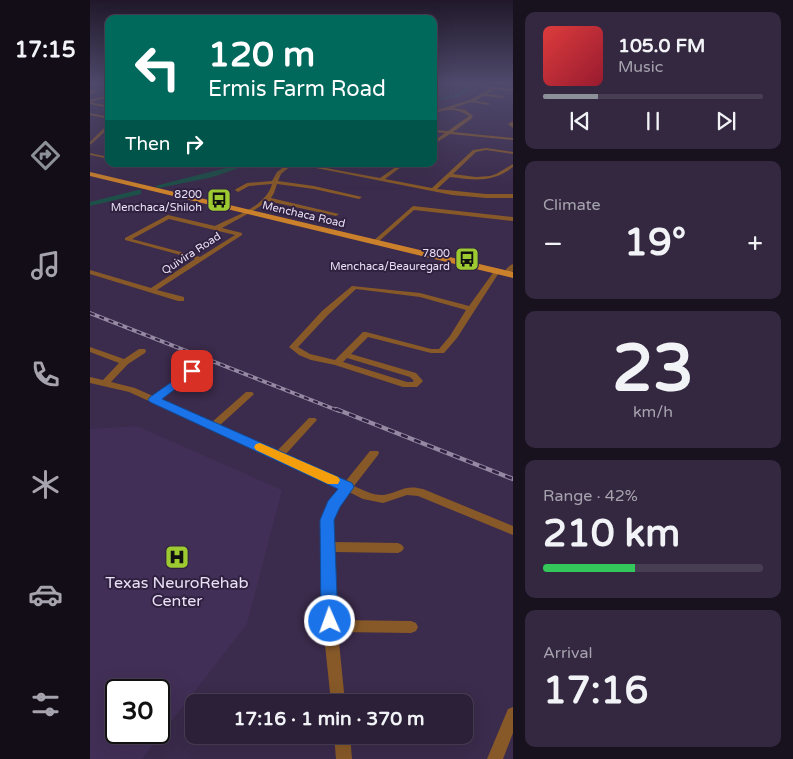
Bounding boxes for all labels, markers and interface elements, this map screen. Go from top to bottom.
text: 120 m [208,34,315,76]
icon: left [125,35,190,100]
text: 105.0 FM [618,35,705,57]
text: 17:15 [15,37,75,63]
text: Music [618,57,663,77]
text: Ermis Farm Road [208,76,386,102]
icon: previous [566,107,594,135]
icon: pause [639,107,667,135]
icon: next [712,107,740,135]
icon: right [180,130,208,158]
text: Then [125,133,170,155]
icon: directions [28,138,63,173]
bus stop icon: 8200 Menchaca/Shiloh [206,187,232,213]
place label: 8200 Menchaca/Shiloh [111,188,202,214]
text: Climate [543,195,601,215]
street label: Menchaca Road [261,199,347,230]
text: 19° [624,220,686,266]
text: − [543,227,563,261]
text: + [747,227,763,261]
street label: Quivira Road [159,229,223,277]
bus stop icon: 7800 Menchaca/Beauregard [454,246,480,272]
place label: 7800 Menchaca/Beauregard [330,247,450,273]
icon: music [28,248,63,283]
text: 23 [612,330,694,409]
pin [171,350,213,392]
icon: phone [28,357,63,392]
icon: arrive [178,357,206,385]
text: km/h [633,402,673,422]
icon: climate [28,467,63,502]
text: Range · 42% [543,486,638,506]
text: 210 km [543,511,680,557]
hospital icon: Texas NeuroRehab Center [164,544,190,570]
place label: Texas NeuroRehab Center [105,573,249,611]
icon: car [28,577,63,612]
position arrow [303,594,355,646]
text: Arrival [543,643,592,663]
text: 17:16 [543,668,648,714]
speed limit sign: 30 [105,679,170,744]
icon: filters [28,687,63,722]
text: 17:16 · 1 min · 370 m [233,708,425,730]

